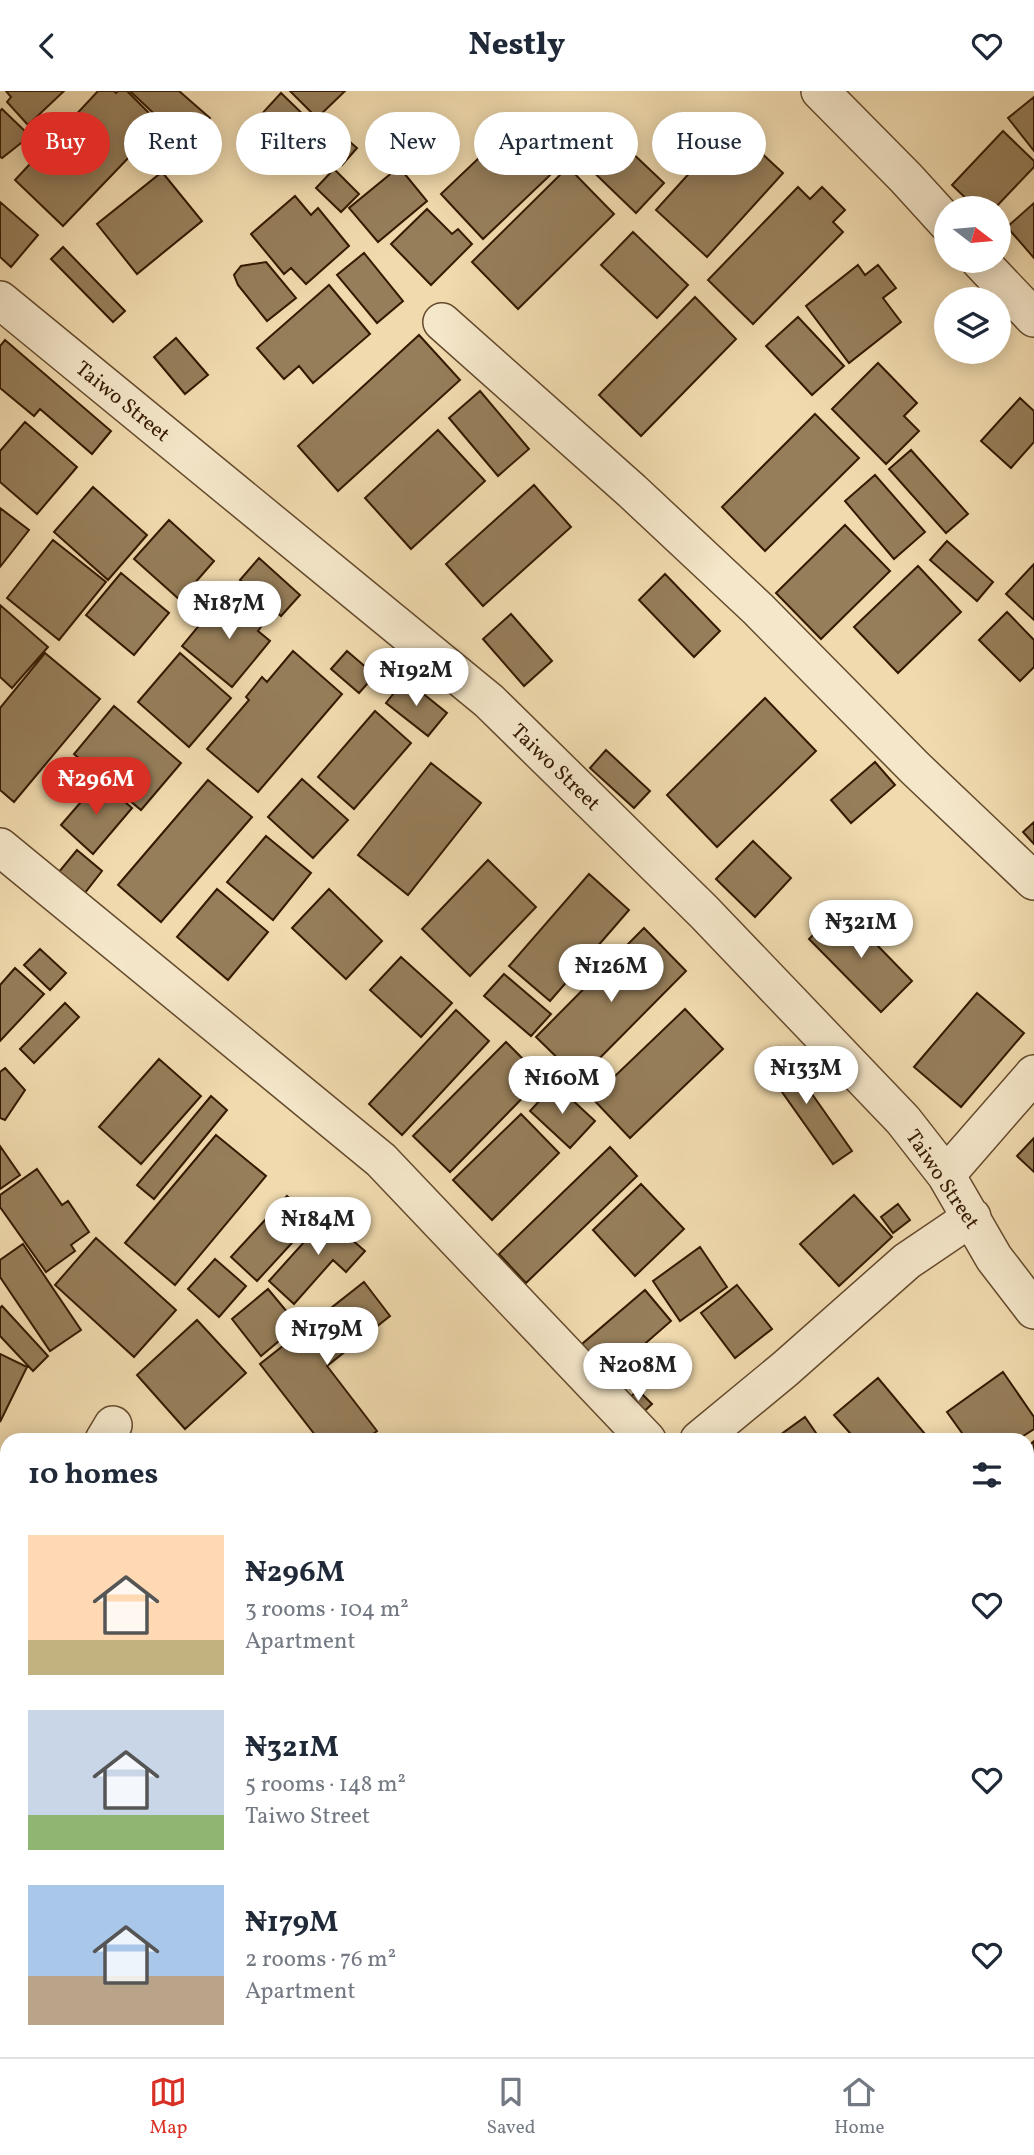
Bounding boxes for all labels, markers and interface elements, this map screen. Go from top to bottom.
text: Nestly [469,24,565,68]
icon: back [28,27,66,65]
icon: heart [968,27,1006,65]
chip: Buy [21,112,110,175]
chip: Rent [124,112,222,175]
chip: Filters [236,112,351,175]
chip: New [365,112,460,175]
chip: Apartment [474,112,638,175]
chip: House [652,112,766,175]
north arrow [934,196,1012,273]
map controls [934,196,1011,364]
button: layers [934,287,1011,364]
street label: Taiwo Street [69,355,176,449]
pin: ₦187M [180,581,278,641]
text: ₦187M [193,588,265,620]
pin: ₦192M [367,649,465,708]
text: ₦192M [380,655,452,687]
street label: Taiwo Street [504,718,606,818]
pin: ₦296M [47,757,145,817]
text: ₦296M [58,764,134,796]
pin: ₦321M [812,901,910,960]
text: ₦321M [825,907,897,939]
pin: ₦126M [562,944,660,1004]
text: ₦126M [575,951,647,983]
pin: ₦133M [757,1047,855,1106]
text: ₦133M [770,1053,842,1085]
pin: ₦160M [513,1056,611,1116]
text: ₦160M [525,1063,599,1095]
street label: Taiwo Street [898,1124,986,1235]
pin: ₦184M [269,1197,367,1257]
text: ₦184M [281,1204,355,1236]
pin: ₦179M [278,1307,376,1367]
text: ₦179M [291,1314,363,1346]
pin: ₦208M [589,1343,687,1403]
text: ₦208M [599,1350,677,1382]
text: 10 homes [28,1454,158,1496]
icon: filters [968,1456,1006,1494]
text: ₦296M [245,1552,345,1594]
icon: home [84,1563,168,1647]
icon: heart [968,1586,1006,1624]
text: 3 rooms · 104 m² [245,1594,409,1626]
text: Apartment [245,1626,356,1658]
text: ₦321M [245,1727,339,1769]
icon: home [84,1738,168,1822]
icon: heart [968,1761,1006,1799]
text: 5 rooms · 148 m² [245,1769,406,1801]
text: Taiwo Street [245,1801,370,1833]
text: ₦179M [245,1902,338,1944]
icon: home [84,1913,168,1997]
icon: heart [968,1936,1006,1974]
text: 2 rooms · 76 m² [245,1944,396,1976]
text: Apartment [245,1976,356,2008]
tab: Map [149,2073,188,2141]
tab: Saved [486,2073,535,2141]
tab: Home [834,2073,885,2141]

